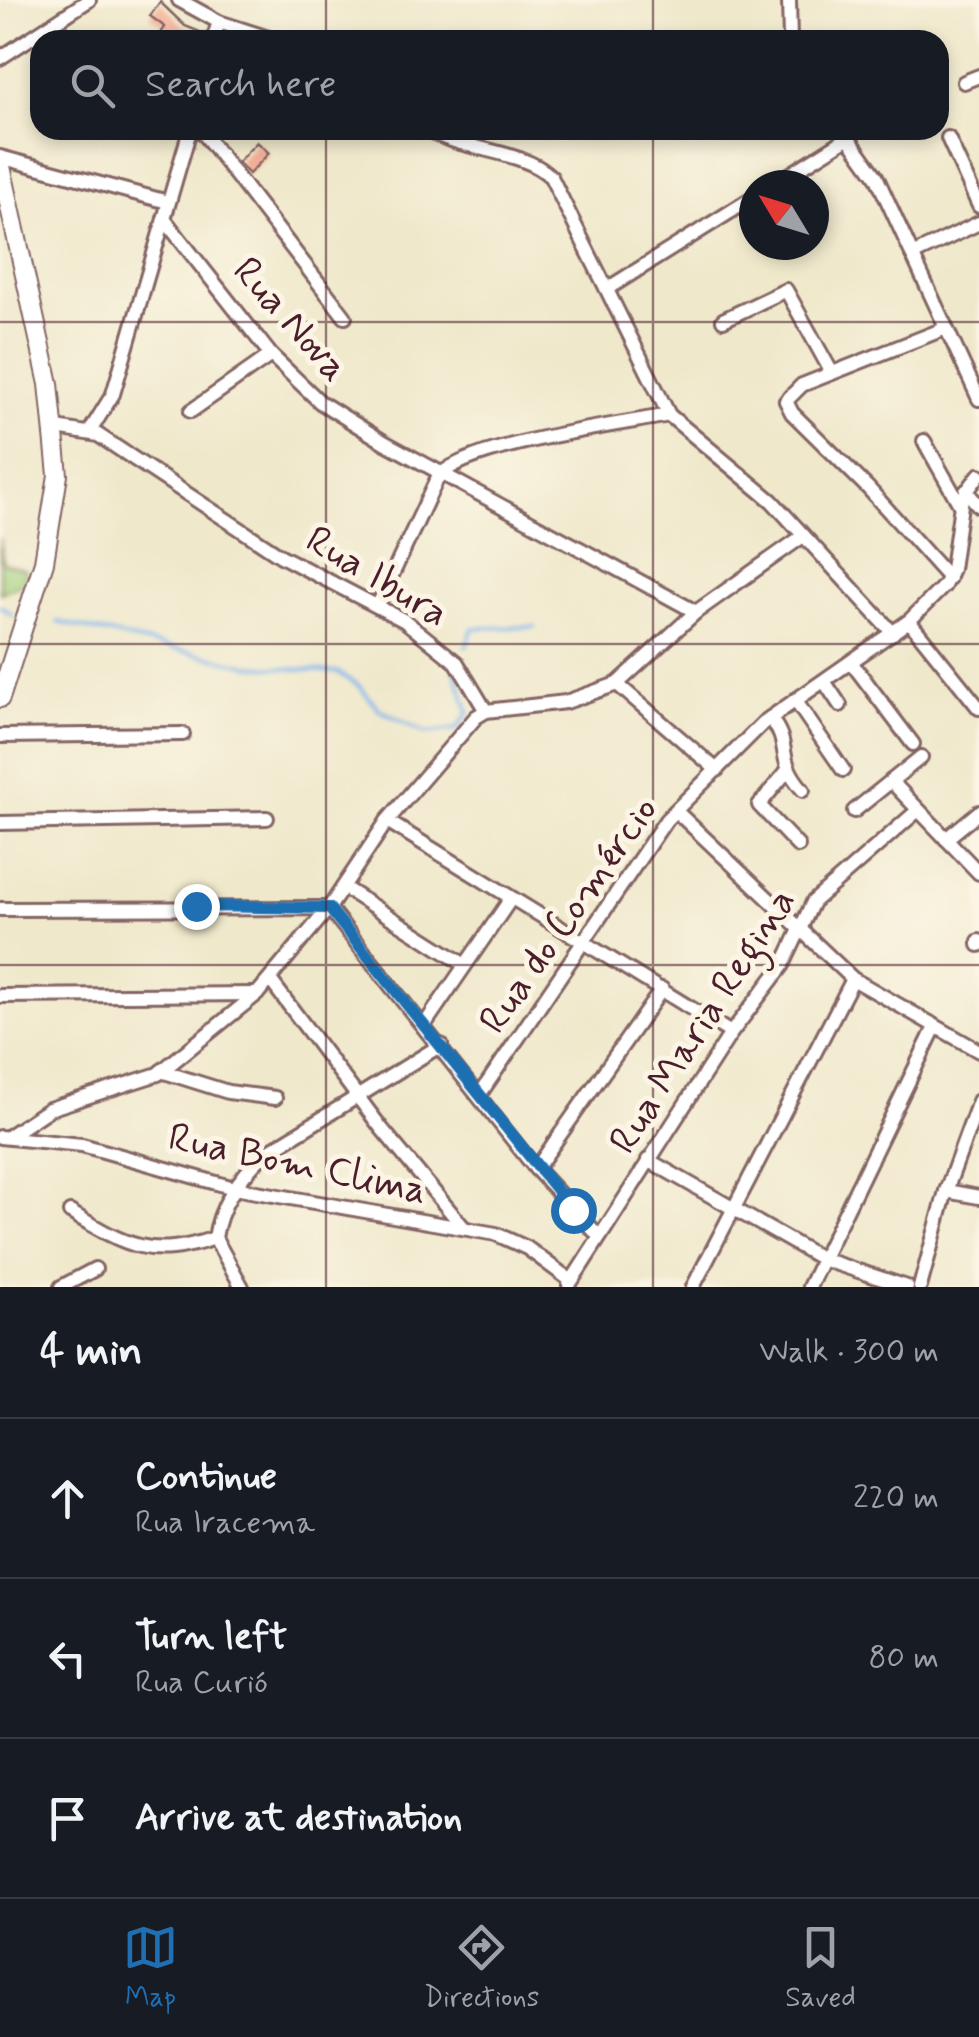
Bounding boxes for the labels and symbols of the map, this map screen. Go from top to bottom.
north arrow [739,170,829,260]
street label: Rua Nova [220,247,359,393]
street label: Rua Ibura [296,515,457,640]
street label: Rua do Comércio [468,787,671,1045]
street label: Rua Maria Regina [598,879,812,1166]
route end [174,884,220,930]
street label: Rua Bom Clima [163,1112,431,1218]
route start [551,1188,597,1234]

